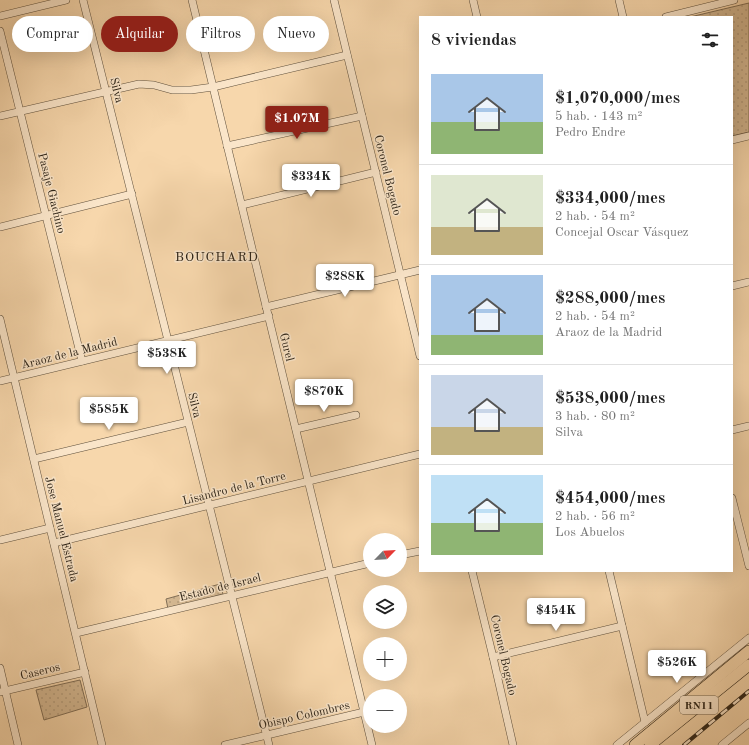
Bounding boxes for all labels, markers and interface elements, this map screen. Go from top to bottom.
chip: Comprar [12,16,93,52]
chip: Alquilar [101,16,178,52]
chip: Filtros [186,16,255,52]
chip: Nuevo [263,16,329,52]
icon: filters [699,29,721,51]
text: 8 viviendas [431,32,516,49]
street label: Silva [107,76,125,104]
icon: home [463,90,511,138]
text: $1,070,000/mes [555,90,680,107]
pin: $1.07M [264,106,330,140]
text: 5 hab. · 143 m² [555,110,642,123]
text: $1.07M [274,112,320,125]
text: Pedro Endre [555,126,625,139]
street label: Coronel Bogado [371,134,403,217]
street label: Pasaje Giachino [35,152,67,235]
pin: $334K [283,164,339,198]
text: $334K [291,170,331,183]
text: $334,000/mes [555,190,665,207]
icon: home [463,191,511,239]
text: 2 hab. · 54 m² [555,210,635,223]
text: Concejal Oscar Vásquez [555,226,689,239]
district label: BOUCHARD [175,251,259,264]
pin: $288K [317,264,373,298]
text: $288K [325,270,365,283]
text: $288,000/mes [555,290,665,307]
icon: home [463,291,511,339]
text: 2 hab. · 54 m² [555,310,635,323]
text: Araoz de la Madrid [555,326,662,339]
street label: Gurel [277,332,295,363]
street label: Araoz de la Madrid [20,336,119,372]
pin: $538K [139,341,195,375]
text: $538K [147,347,187,360]
pin: $870K [296,379,352,413]
text: $870K [304,385,344,398]
text: $538,000/mes [555,390,665,407]
street label: Silva [185,391,203,419]
icon: home [463,391,511,439]
pin: $585K [81,397,137,431]
text: $585K [89,403,129,416]
text: 3 hab. · 80 m² [555,410,635,423]
text: Silva [555,426,583,439]
street label: Lisandro de la Torre [181,470,288,508]
street label: Jose Manuel Estrada [42,475,80,583]
text: $454,000/mes [555,490,665,507]
icon: home [463,491,511,539]
text: 2 hab. · 56 m² [555,510,635,523]
text: Los Abuelos [555,526,625,539]
north arrow [363,533,407,577]
map controls [363,533,407,733]
street label: Estado de Israel [178,572,262,604]
button: layers [363,585,407,629]
pin: $454K [528,598,584,632]
text: $454K [536,604,576,617]
street label: Coronel Bogado [488,614,518,697]
button: + [363,637,407,681]
pin: $526K [649,650,705,684]
text: $526K [657,656,697,669]
street label: Caseros [19,661,61,683]
button: − [363,689,407,733]
road number: RN11 [680,696,718,714]
street label: Obispo Colombres [258,700,351,732]

